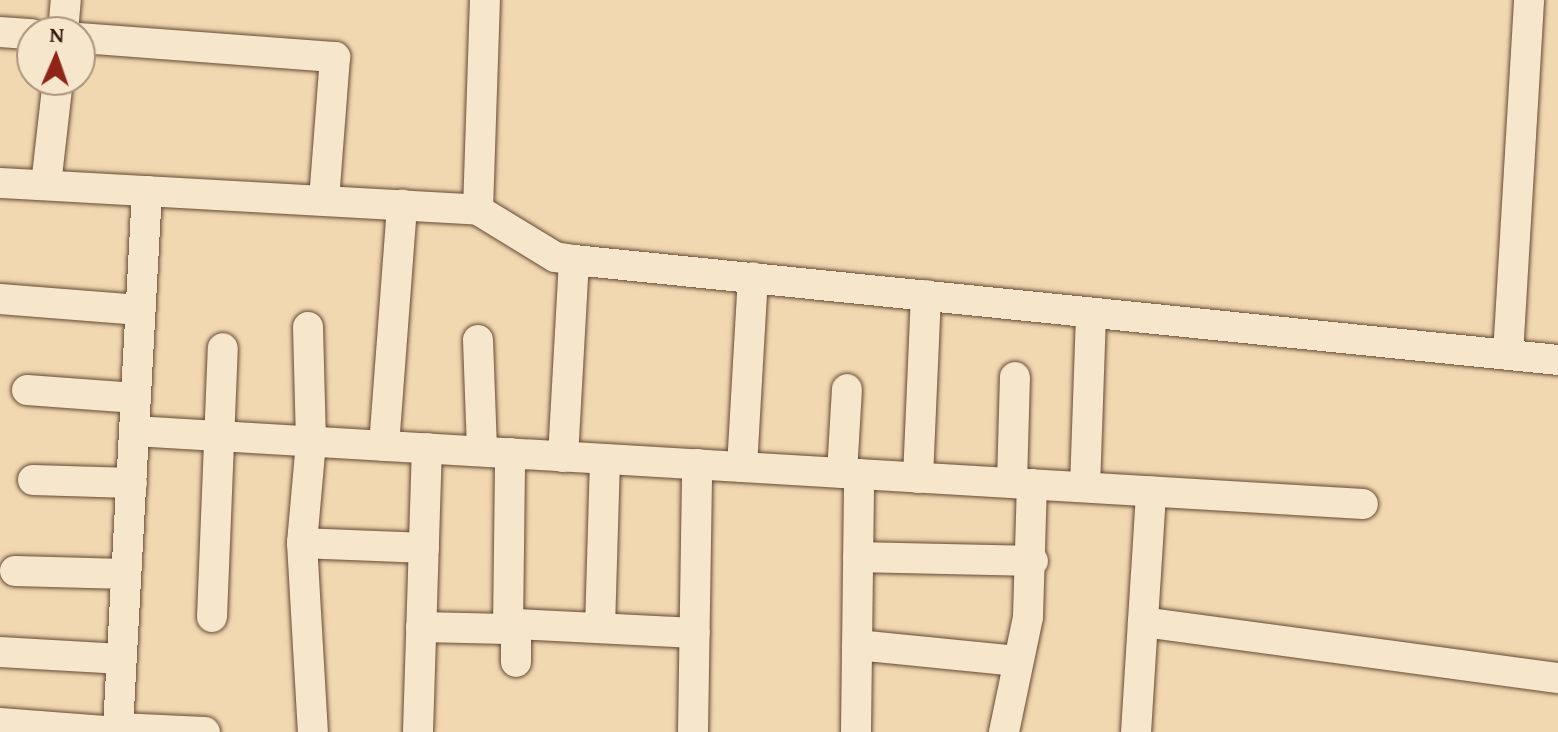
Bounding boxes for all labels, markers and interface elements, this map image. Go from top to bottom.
north arrow [16,16,96,96]
text: N [49,18,65,50]

